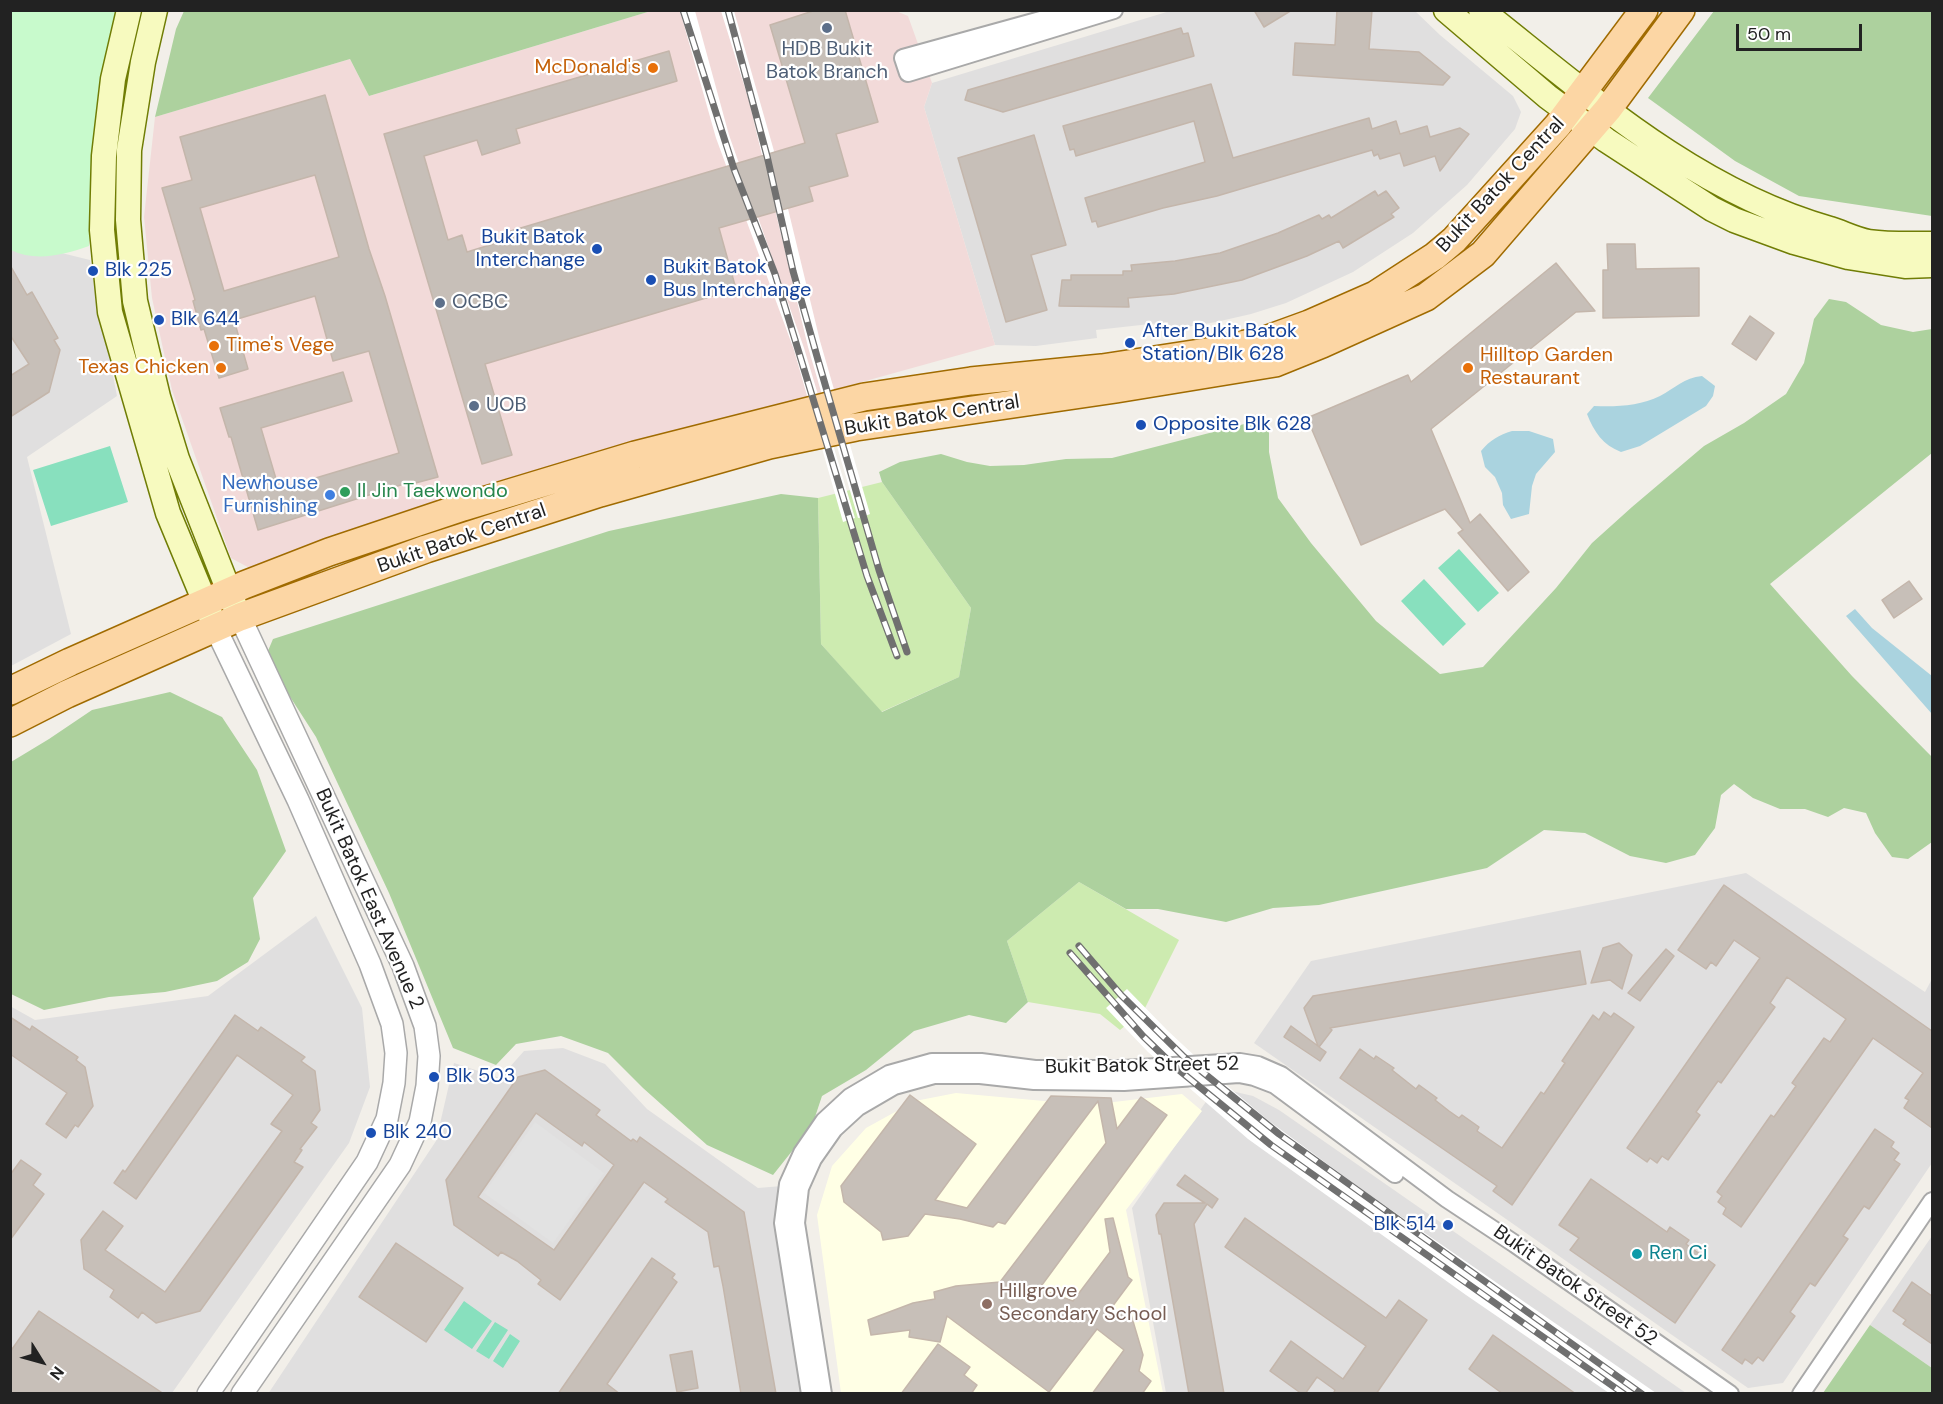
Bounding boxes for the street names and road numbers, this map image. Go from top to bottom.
street label: Bukit Batok Central [1432,112,1570,258]
street label: Bukit Batok Central [843,390,1021,442]
street label: Bukit Batok Central [375,499,549,579]
street label: Bukit Batok East Avenue 2 [309,785,429,1013]
street label: Bukit Batok Street 52 [1045,1052,1239,1080]
street label: Bukit Batok Street 52 [1488,1220,1662,1352]

